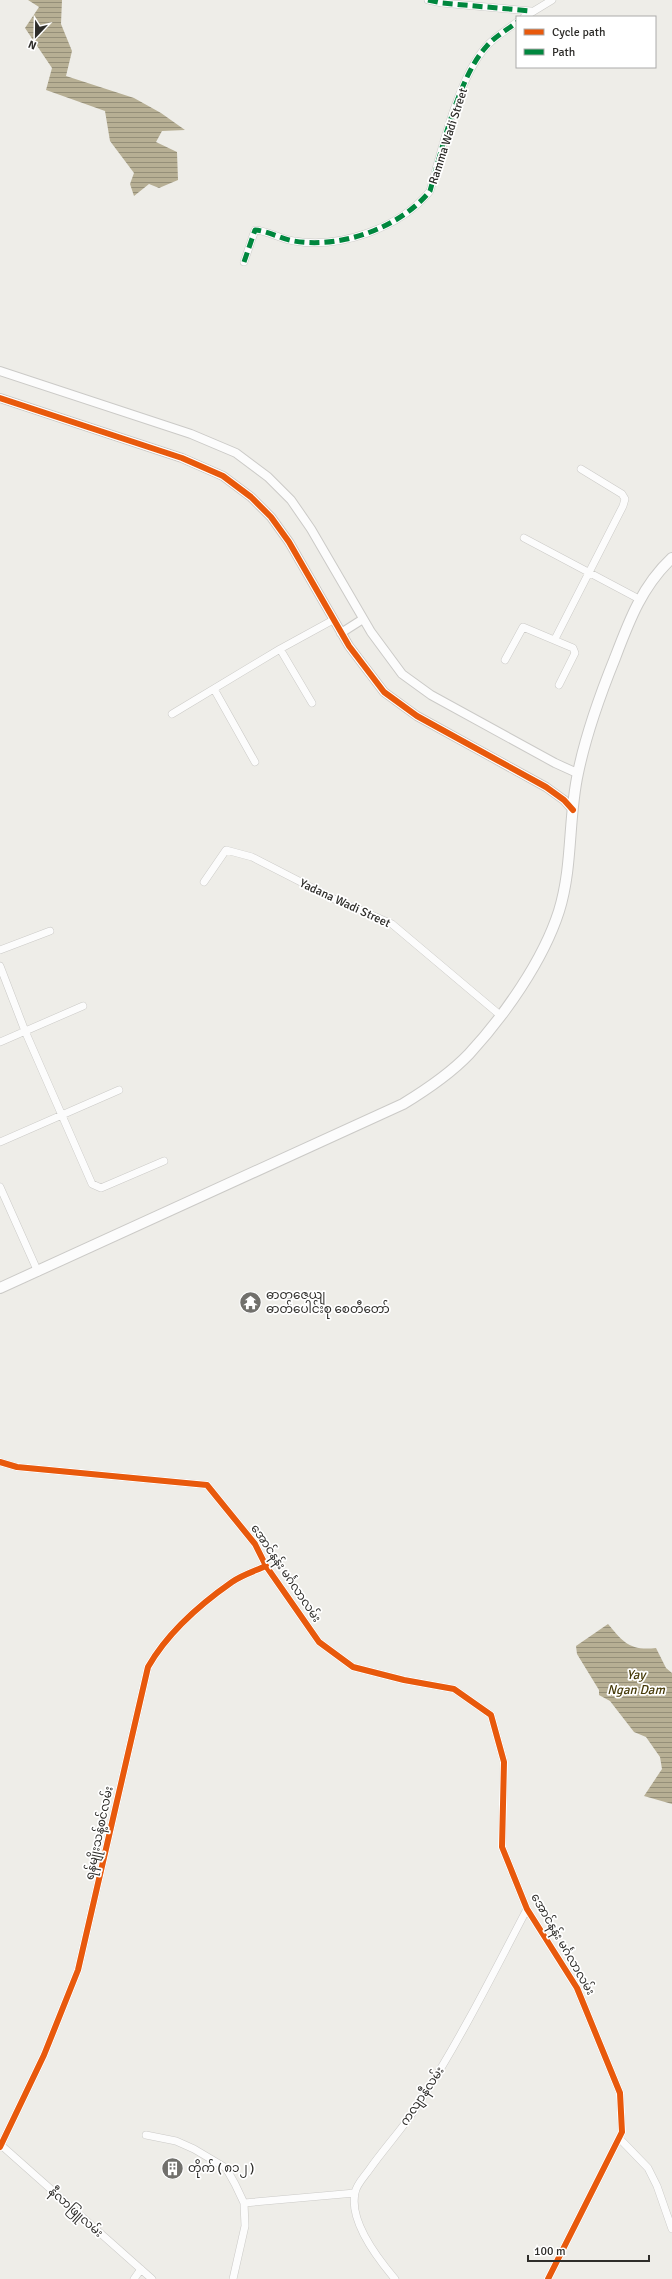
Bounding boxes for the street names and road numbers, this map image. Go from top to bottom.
street label: Ramma Wadi Street [426,86,471,186]
street label: Yadana Wadi Street [297,876,393,931]
street label: အောင်နန်း မင်္ဂလာလမ်း [246,1520,326,1626]
street label: ရန်မျိုးသန့်စင်လမ်း [80,1784,119,1882]
street label: အောင်နန်း မင်္ဂလာလမ်း [526,1890,600,1999]
street label: ကလျာနီလမ်း [395,2063,449,2130]
street label: နီလာဖြူလမ်း [44,2183,107,2242]

